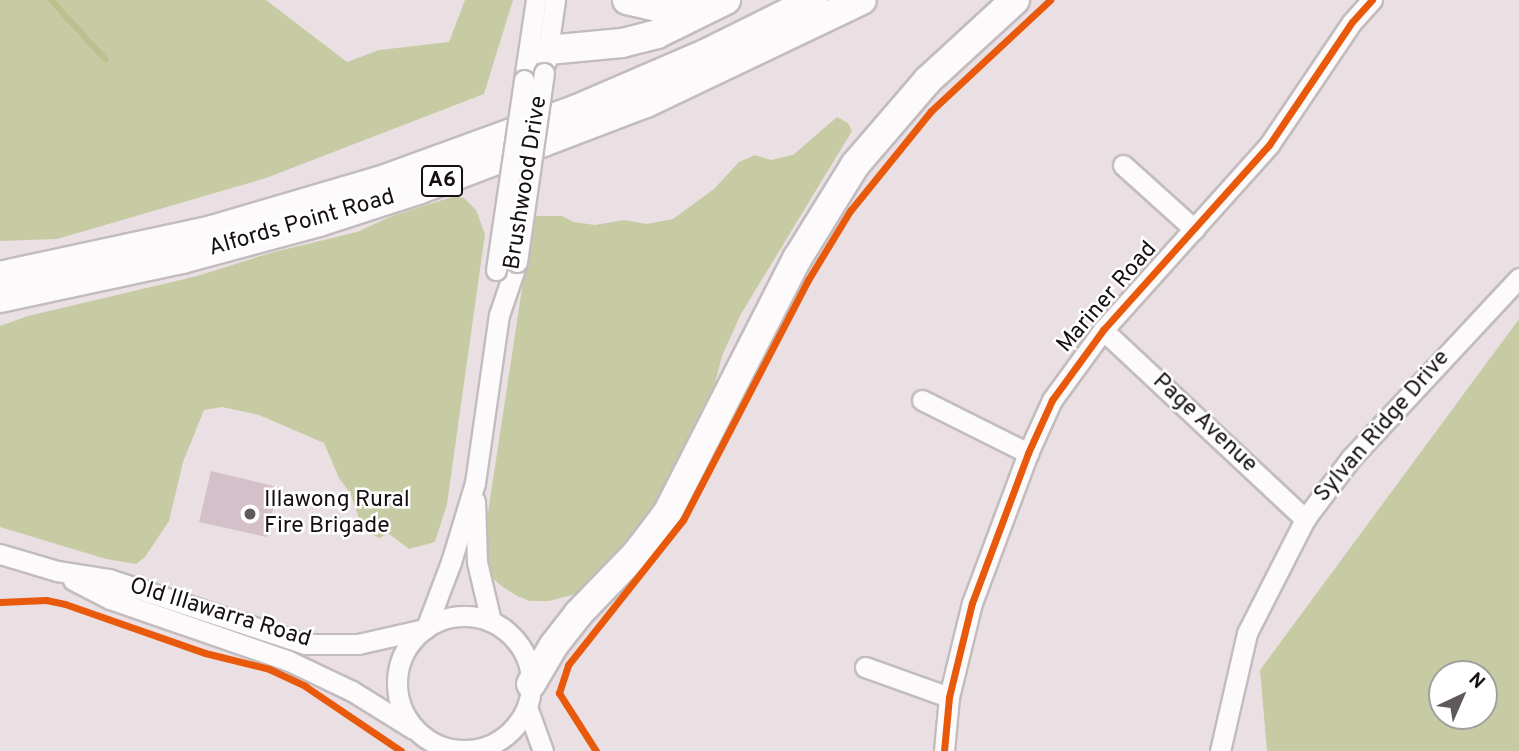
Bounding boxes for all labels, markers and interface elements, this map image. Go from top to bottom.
street label: Brushwood Drive [500,94,554,272]
road number: A6 [421,164,463,198]
street label: Alfords Point Road [206,184,398,264]
street label: Mariner Road [1052,237,1164,359]
street label: Sylvan Ridge Drive [1309,345,1457,509]
street label: Page Avenue [1146,368,1262,480]
place label: Illawong Rural Fire Brigade [264,487,410,541]
marker: Illawong Rural Fire Brigade [242,506,258,522]
street label: Old Illawarra Road [126,573,314,655]
north arrow [1428,660,1498,730]
text: N [1463,668,1489,695]

